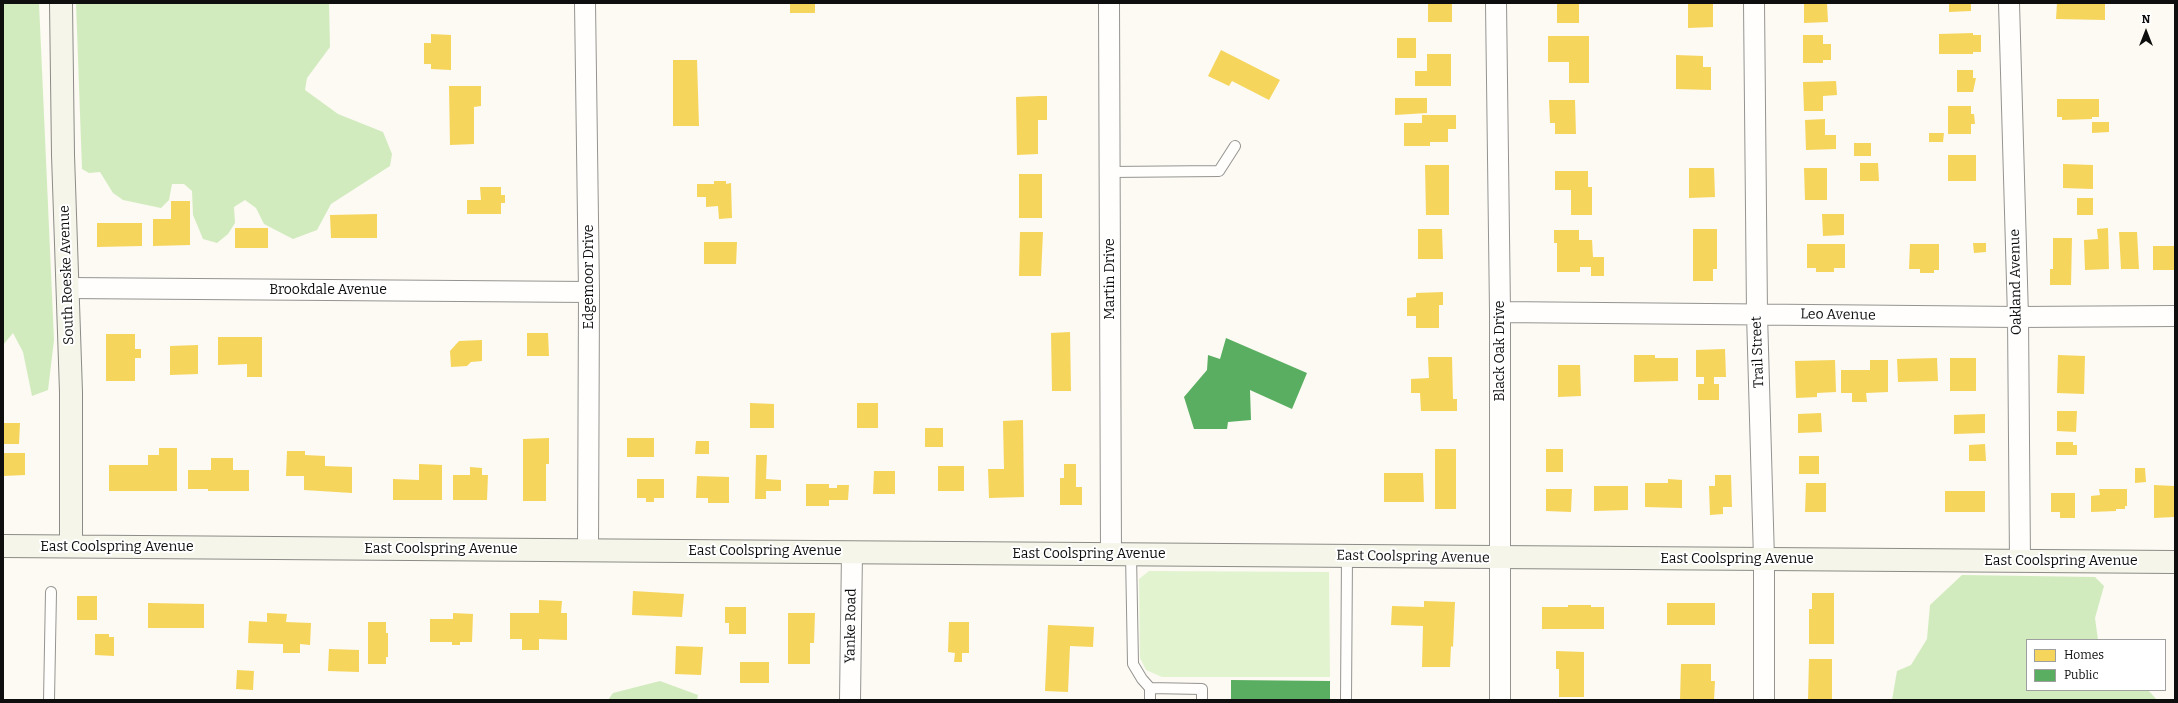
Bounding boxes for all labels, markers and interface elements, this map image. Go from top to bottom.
north arrow [2126,12,2166,52]
text: N [2142,13,2150,26]
street label: South Roeske Avenue [56,205,78,345]
street label: Edgemoor Drive [581,224,597,330]
street label: Oakland Avenue [2007,229,2025,335]
street label: Martin Drive [1102,238,1118,320]
street label: Brookdale Avenue [269,282,387,298]
street label: Black Oak Drive [1492,300,1508,402]
street label: Leo Avenue [1800,306,1876,324]
street label: Trail Street [1748,316,1768,388]
street label: East Coolspring Avenue [40,539,194,555]
street label: East Coolspring Avenue [364,541,518,557]
street label: East Coolspring Avenue [688,543,842,559]
street label: East Coolspring Avenue [1012,546,1166,562]
street label: East Coolspring Avenue [1336,547,1490,567]
street label: East Coolspring Avenue [1660,551,1814,567]
street label: East Coolspring Avenue [1984,553,2138,569]
street label: Yanke Road [842,588,860,664]
legend [2026,639,2166,691]
text: Homes [2064,648,2104,662]
text: Public [2064,668,2099,682]

